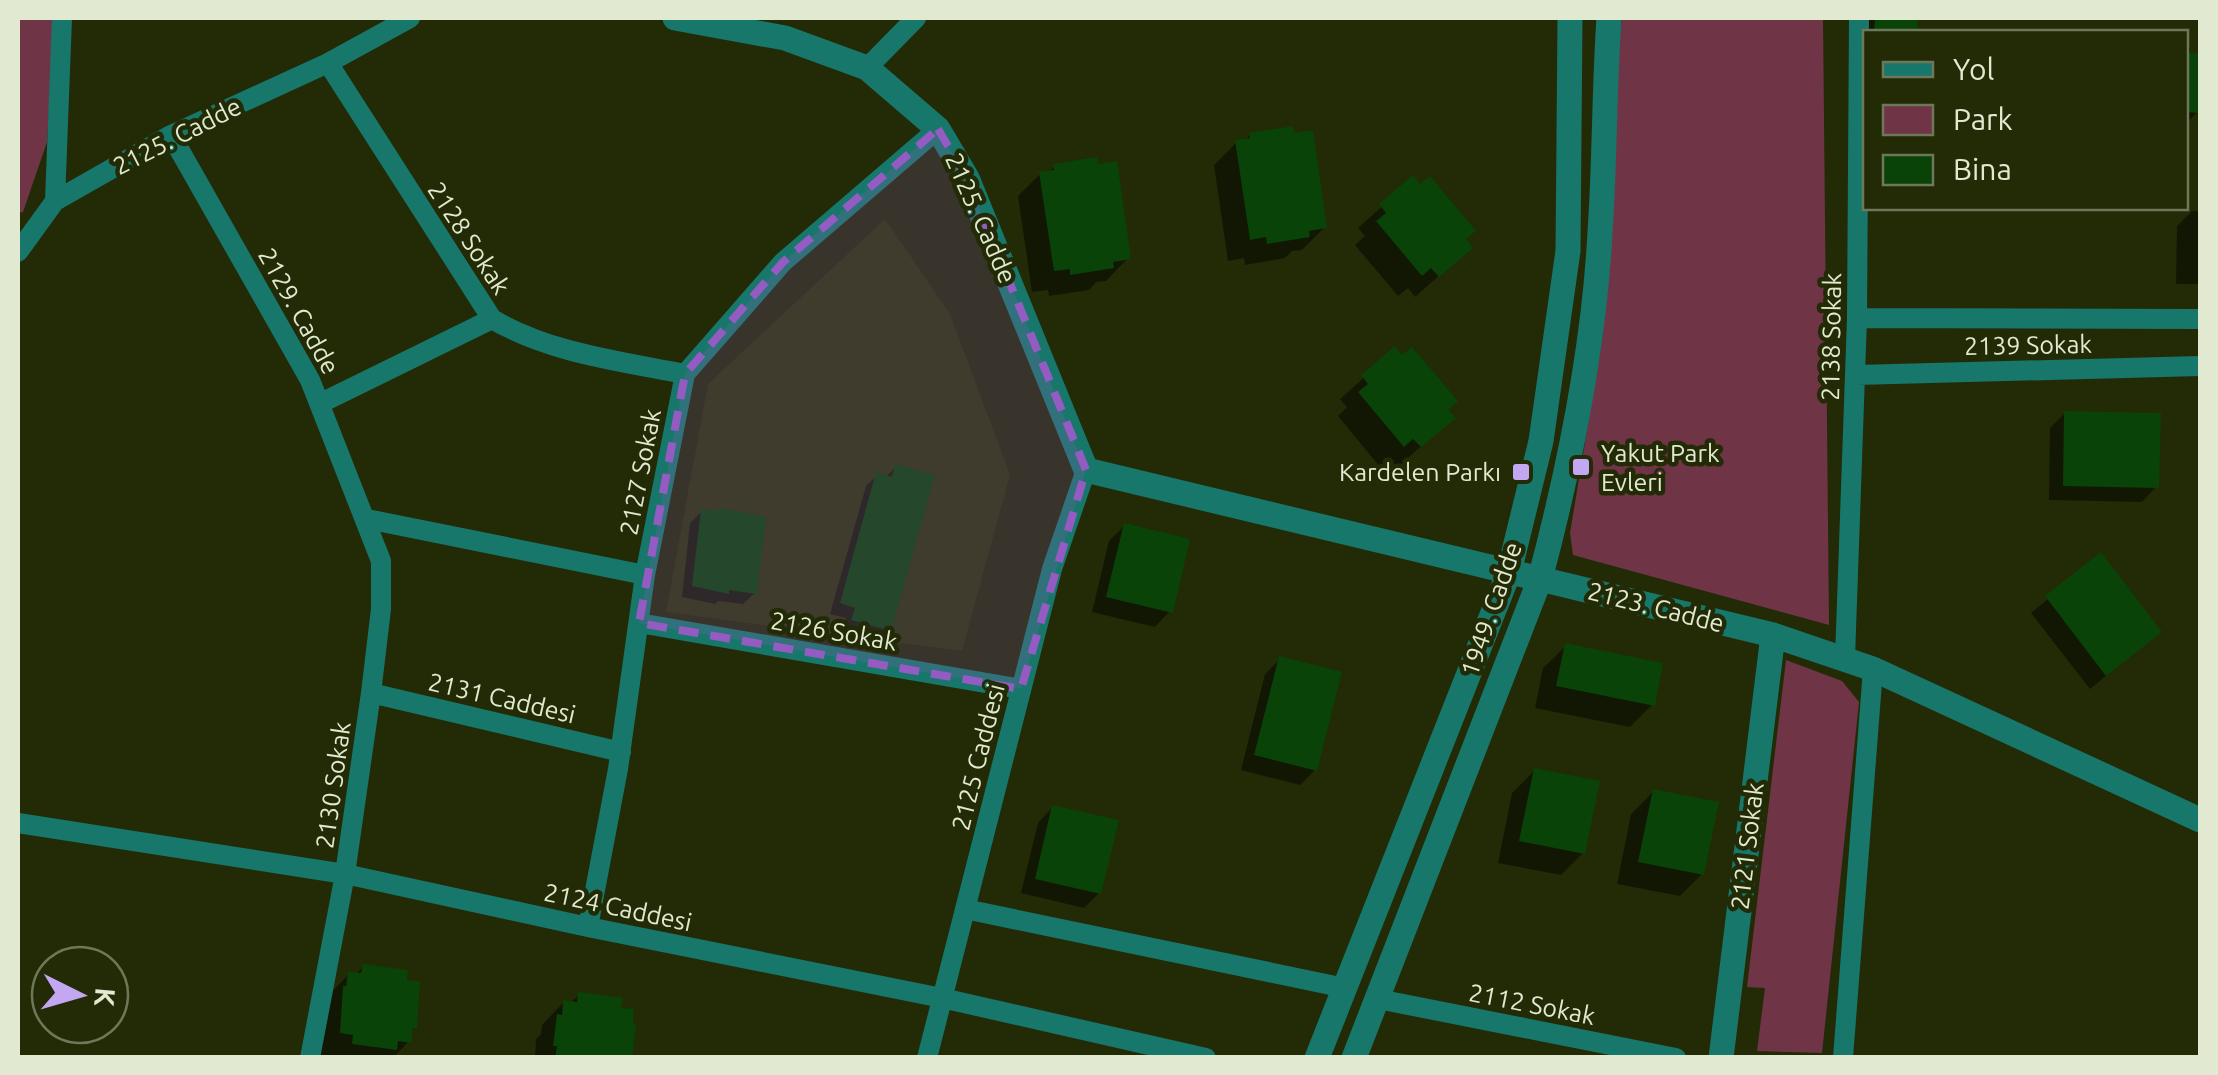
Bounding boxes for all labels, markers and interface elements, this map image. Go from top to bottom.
legend [1863,30,2188,210]
text: Yol [1953,52,1995,86]
street label: 2125. Cadde [108,92,246,180]
text: Park [1953,102,2013,136]
street label: 2125. Cadde [940,149,1022,287]
text: Bina [1953,152,2012,186]
street label: 2128 Sokak [422,177,516,300]
street label: 2129. Cadde [253,243,345,379]
street label: 2138 Sokak [1816,272,1846,401]
street label: 2139 Sokak [1964,330,2093,360]
street label: 2127 Sokak [614,406,666,537]
place label: Yakut Park Evleri [1601,439,1720,496]
marker: Yakut Park Evleri [1570,456,1592,478]
place label: Kardelen Parkı [1339,458,1501,486]
marker: Kardelen Parkı [1510,461,1532,483]
street label: 1949. Cadde [1455,538,1527,680]
street label: 2123. Cadde [1585,577,1727,637]
street label: 2126 Sokak [769,606,900,656]
street label: 2131 Caddesi [426,667,578,729]
street label: 2125 Caddesi [946,681,1010,833]
street label: 2130 Sokak [310,719,356,850]
street label: 2121 Sokak [1725,780,1769,911]
street label: 2124 Caddesi [542,878,694,936]
north arrow [30,945,130,1045]
street label: 2112 Sokak [1467,978,1598,1030]
text: K [89,987,122,1008]

